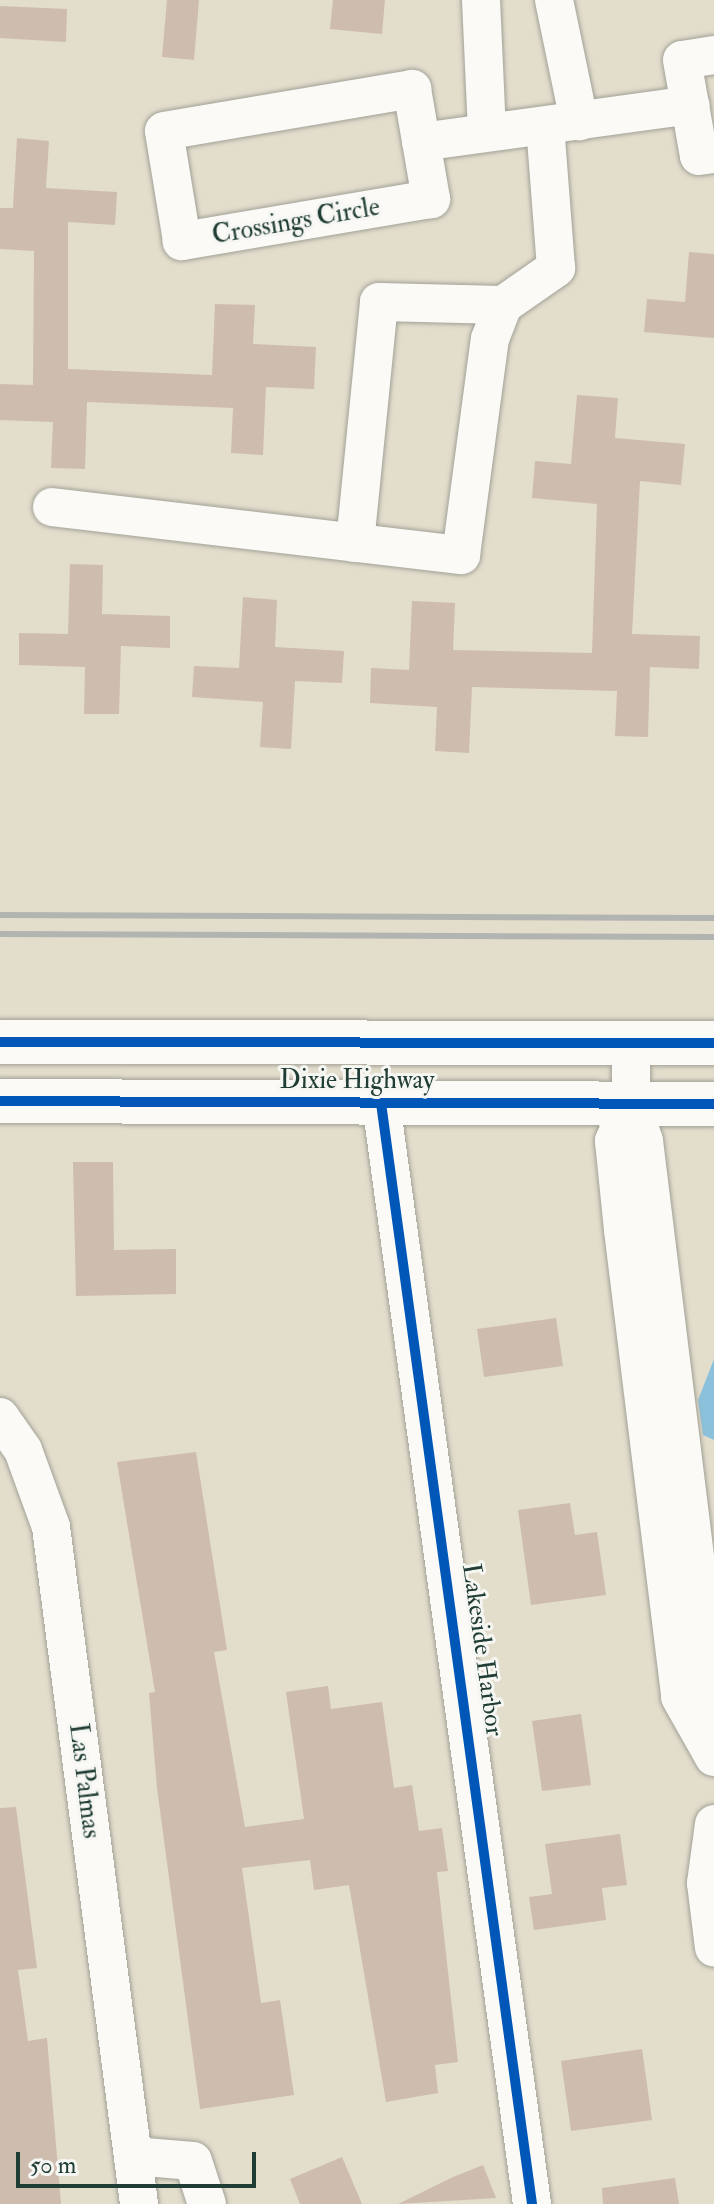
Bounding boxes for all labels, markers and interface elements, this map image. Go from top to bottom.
street label: Crossings Circle [210,192,382,252]
street label: Dixie Highway [280,1065,434,1097]
street label: Lakeside Harbor [454,1562,510,1738]
street label: Las Palmas [61,1722,107,1840]
scale bar [20,2136,260,2186]
text: 50 m [30,2150,76,2181]

